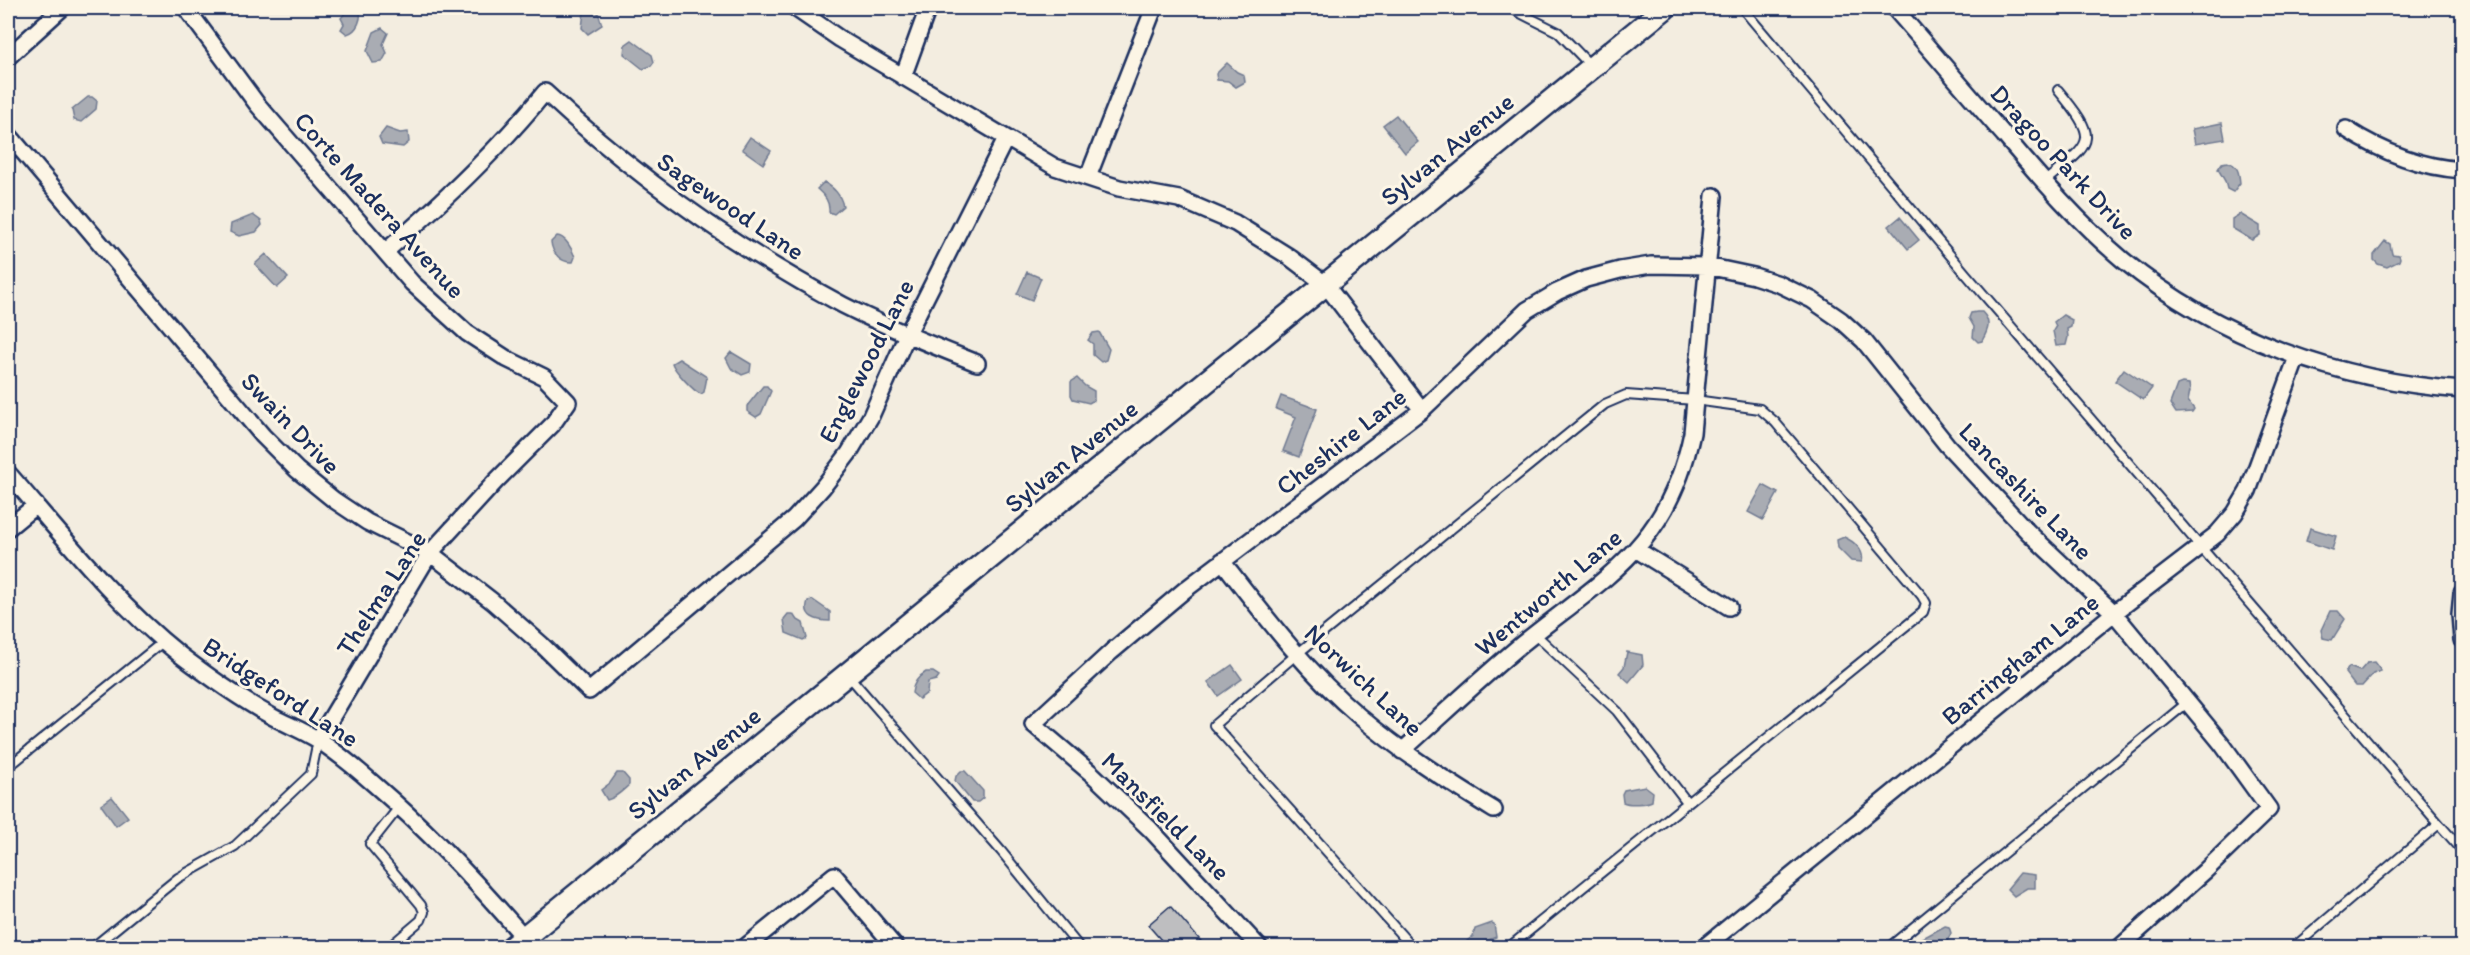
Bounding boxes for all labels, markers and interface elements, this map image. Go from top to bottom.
street label: Dragoo Park Drive [1984,78,2144,246]
street label: Sylvan Avenue [1374,85,1520,213]
street label: Corte Madera Avenue [287,105,473,305]
street label: Sagewood Lane [651,145,811,267]
street label: Englewood Lane [811,274,921,448]
street label: Swain Drive [234,365,348,481]
street label: Cheshire Lane [1269,380,1413,502]
street label: Sylvan Avenue [998,392,1144,520]
street label: Lancashire Lane [1952,415,2100,567]
street label: Wentworth Lane [1468,521,1628,663]
street label: Thelma Lane [329,524,433,662]
street label: Barringham Lane [1935,586,2105,732]
street label: Norwich Lane [1298,617,1430,743]
street label: Bridgeford Lane [197,630,365,754]
street label: Sylvan Avenue [621,699,767,827]
street label: Mansfield Lane [1095,745,1237,887]

